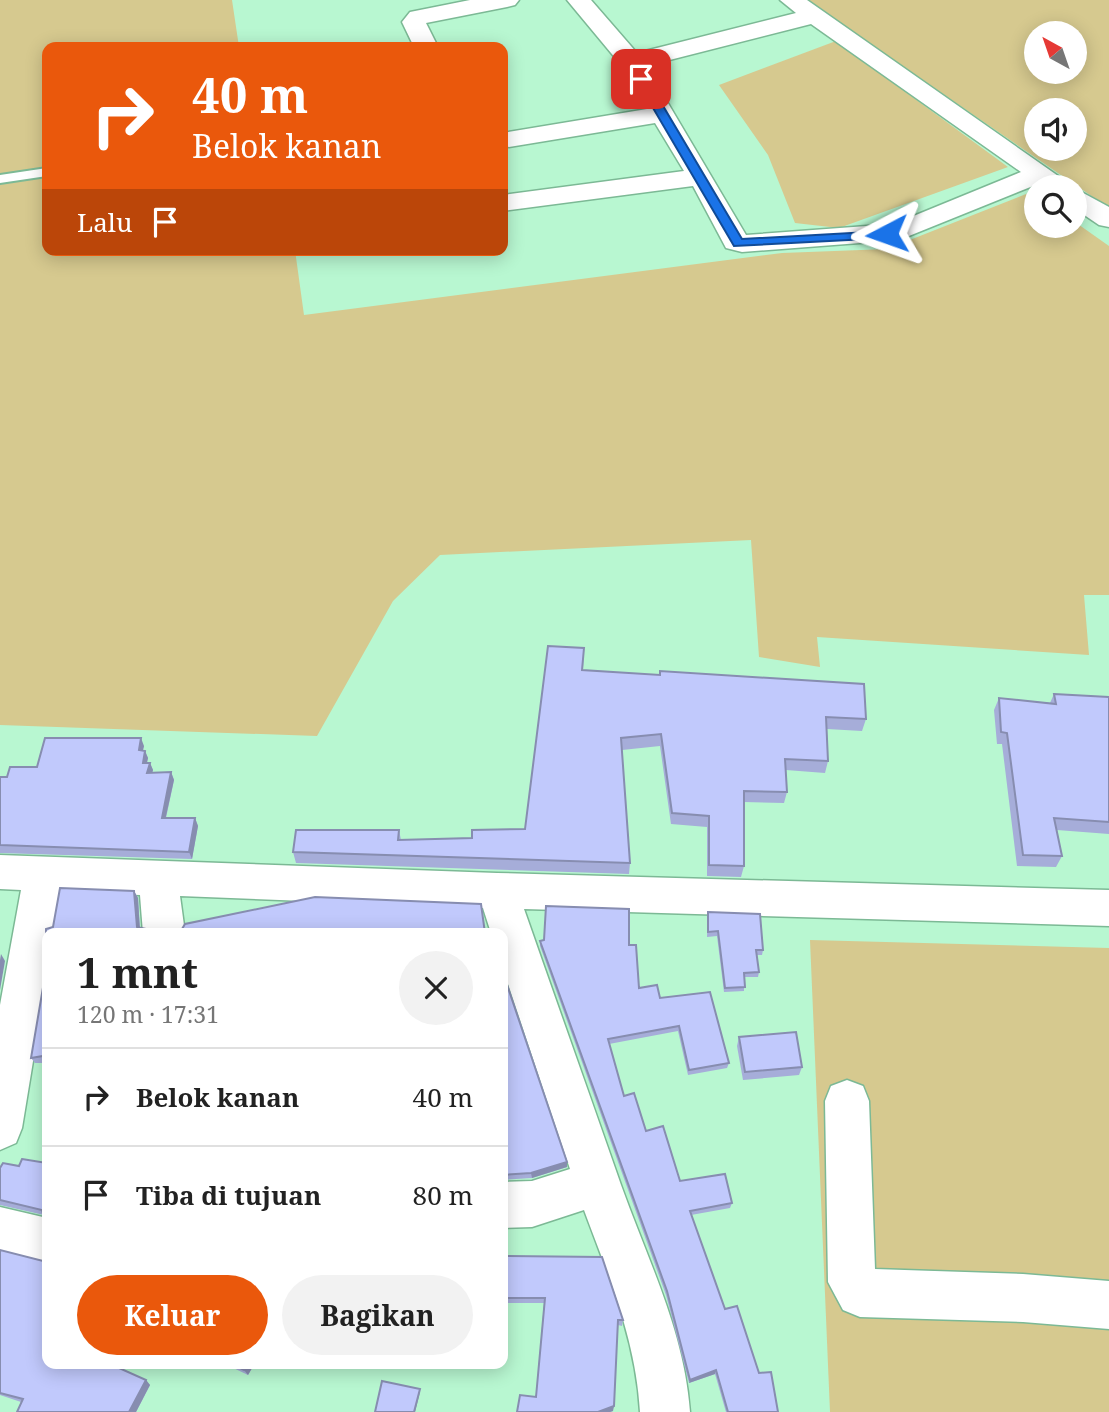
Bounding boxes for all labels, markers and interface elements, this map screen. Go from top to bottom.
north arrow [1024,21,1087,84]
map controls [1024,21,1087,238]
pin [611,49,671,109]
icon: arrive [622,60,660,98]
text: 40 m [192,61,308,127]
icon: right [77,70,168,161]
button: sound [1024,98,1087,161]
text: Belok kanan [192,124,382,167]
button: search [1024,175,1087,238]
position arrow [850,197,924,271]
icon: arrive [146,203,184,241]
text: Lalu [77,204,132,240]
text: 1 mnt [77,943,198,1000]
button: close [399,951,473,1025]
text: 120 m · 17:31 [77,998,219,1030]
icon: right [77,1078,115,1116]
text: Belok kanan [136,1079,299,1115]
text: 40 m [413,1079,473,1115]
icon: arrive [77,1176,115,1214]
text: Tiba di tujuan [136,1177,321,1213]
text: 80 m [413,1177,473,1213]
button: Keluar [77,1275,268,1355]
button: Bagikan [282,1275,473,1355]

